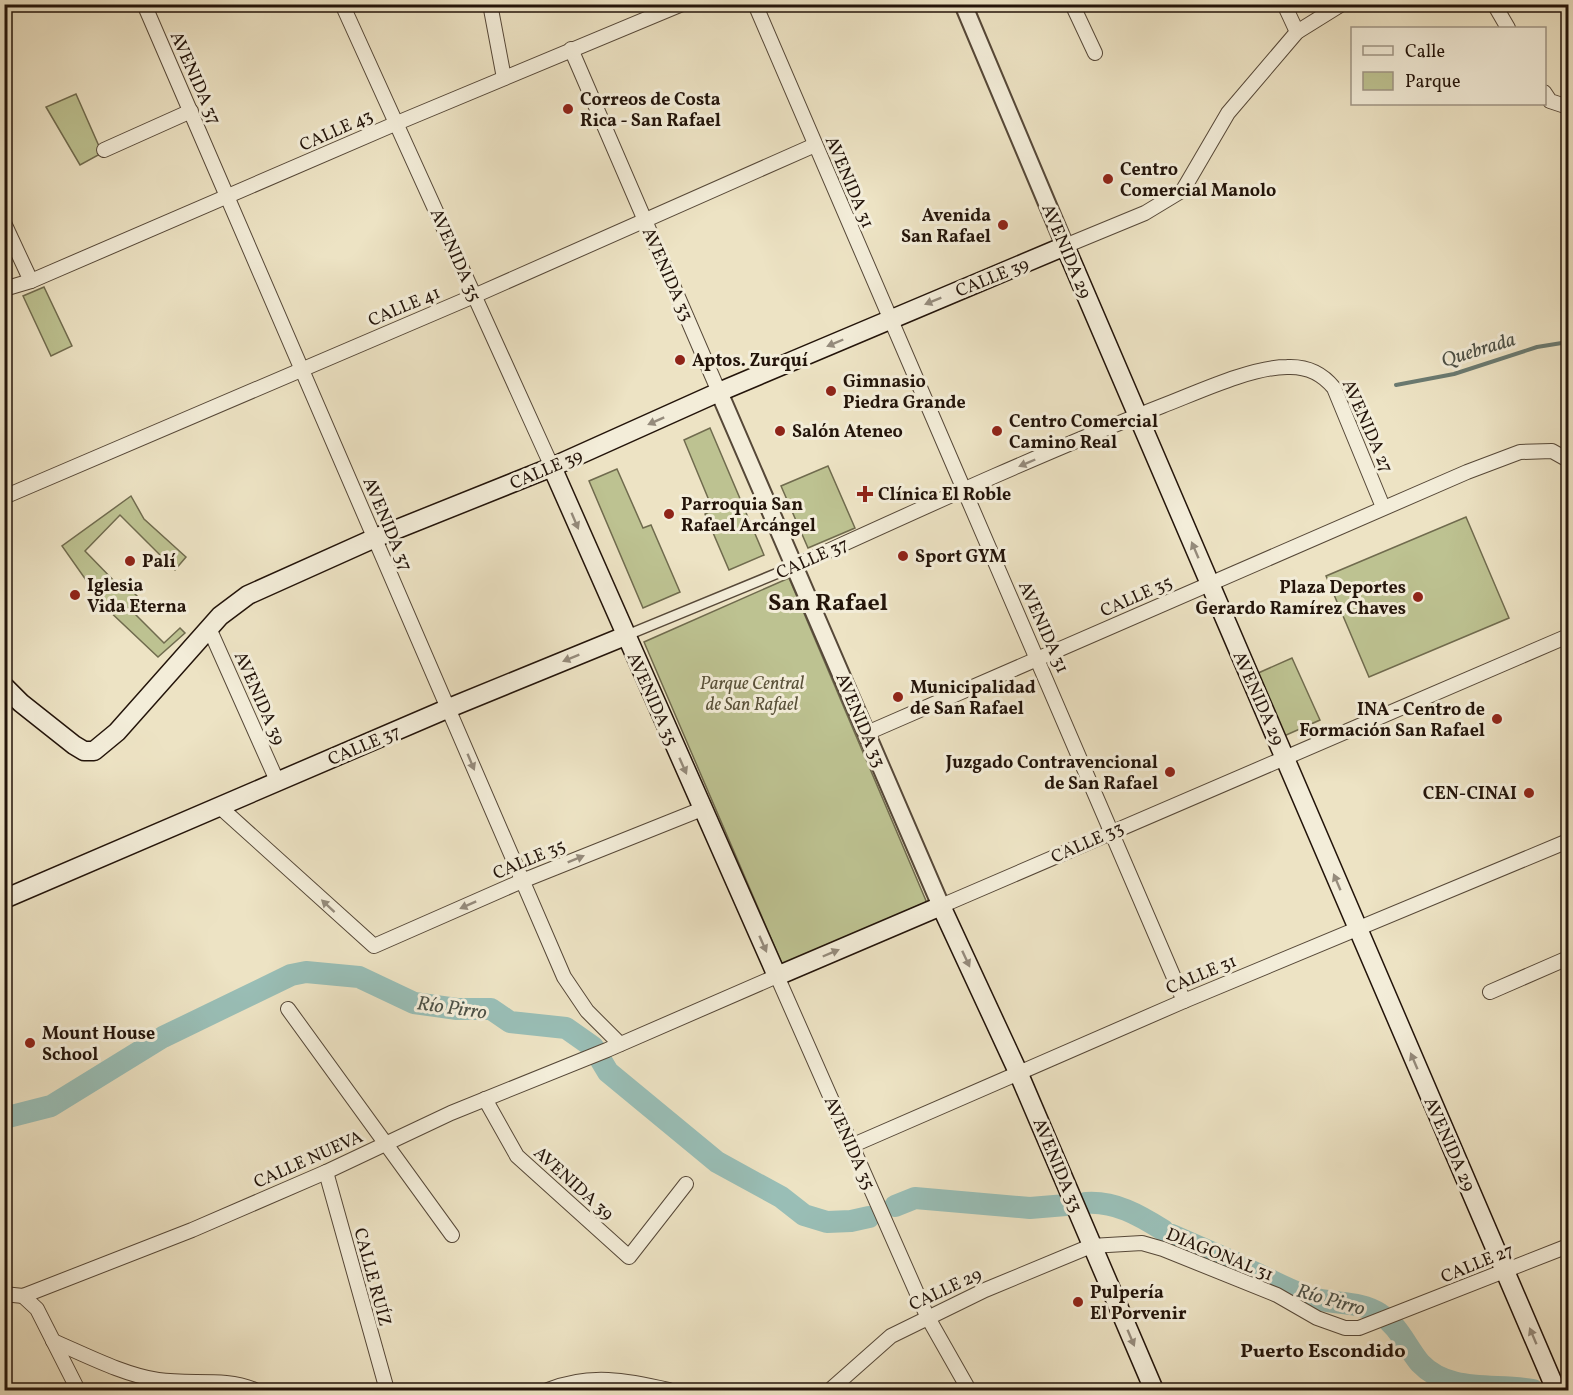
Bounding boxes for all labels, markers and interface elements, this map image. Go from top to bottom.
legend [1351,27,1546,105]
street label: AVENIDA 37 [163,28,226,129]
text: Calle [1405,40,1445,65]
text: Parque [1405,70,1460,95]
place label: Correos de Costa Rica - San Rafael [580,88,721,134]
marker: Correos de Costa Rica - San Rafael [561,102,575,116]
street label: CALLE 43 [296,104,377,159]
street label: AVENIDA 31 [818,133,879,233]
place label: Centro Comercial Manolo [1120,158,1276,204]
marker: Centro Comercial Manolo [1101,172,1115,186]
street label: AVENIDA 29 [1034,200,1097,303]
place label: Avenida San Rafael [901,204,991,250]
street label: AVENIDA 35 [423,205,486,306]
marker: Avenida San Rafael [996,218,1010,232]
street label: AVENIDA 33 [635,224,698,325]
street label: CALLE 39 [952,252,1033,304]
street label: CALLE 41 [365,281,445,334]
one-way arrow [924,296,942,306]
water label: Quebrada [1438,326,1519,375]
one-way arrow [825,338,843,348]
place label: Aptos. Zurquí [692,349,808,374]
marker: Aptos. Zurquí [673,353,687,367]
place label: Gimnasio Piedra Grande [843,370,966,416]
street label: AVENIDA 27 [1335,376,1398,477]
marker: Gimnasio Piedra Grande [824,384,838,398]
place label: Centro Comercial Camino Real [1009,410,1158,456]
one-way arrow [647,416,664,425]
place label: Salón Ateneo [792,420,903,445]
marker: Salón Ateneo [773,424,787,438]
marker: Centro Comercial Camino Real [990,424,1004,438]
street label: CALLE 39 [506,444,587,497]
one-way arrow [1018,459,1036,468]
street label: AVENIDA 37 [356,474,418,575]
place label: Clínica El Roble [878,483,1011,508]
marker: Clínica El Roble [856,485,874,503]
place label: Parroquia San Rafael Arcángel [681,493,816,539]
marker: Parroquia San Rafael Arcángel [662,507,676,521]
one-way arrow [570,512,580,530]
street label: CALLE 37 [773,532,853,586]
one-way arrow [1190,541,1199,559]
place label: Sport GYM [915,545,1006,570]
marker: Sport GYM [896,549,910,563]
place label: Palí [142,550,176,575]
marker: Palí [123,554,137,568]
street label: CALLE 35 [1097,570,1177,624]
place label: Iglesia Vida Eterna [87,574,187,620]
place label: Plaza Deportes Gerardo Ramírez Chaves [1196,576,1406,622]
street label: AVENIDA 31 [1011,578,1074,678]
district label: San Rafael [768,587,888,621]
marker: Iglesia Vida Eterna [68,588,82,602]
marker: Plaza Deportes Gerardo Ramírez Chaves [1411,590,1425,604]
street label: AVENIDA 39 [227,648,290,749]
street label: AVENIDA 29 [1226,648,1290,750]
street label: AVENIDA 35 [620,649,683,750]
one-way arrow [562,654,580,663]
street label: AVENIDA 33 [829,670,891,772]
park label: Parque Central de San Rafael [700,672,805,718]
place label: Municipalidad de San Rafael [910,676,1036,722]
marker: Municipalidad de San Rafael [891,690,905,704]
place label: INA - Centro de Formación San Rafael [1299,698,1485,744]
marker: INA - Centro de Formación San Rafael [1490,712,1504,726]
street label: CALLE 37 [324,720,405,773]
place label: Juzgado Contravencional de San Rafael [945,751,1158,797]
one-way arrow [466,754,476,772]
one-way arrow [678,758,687,775]
marker: Juzgado Contravencional de San Rafael [1163,765,1177,779]
place label: CEN-CINAI [1423,782,1517,807]
marker: CEN-CINAI [1522,786,1536,800]
street label: CALLE 33 [1047,816,1128,870]
street label: CALLE 35 [489,834,570,887]
one-way arrow [567,854,585,863]
one-way arrow [1332,873,1341,891]
one-way arrow [320,899,335,913]
one-way arrow [459,900,477,910]
one-way arrow [758,936,768,954]
one-way arrow [822,948,840,957]
street label: CALLE 31 [1162,949,1241,1002]
one-way arrow [961,950,970,967]
water label: Río Pirro [415,990,488,1028]
place label: Mount House School [42,1022,155,1068]
marker: Mount House School [23,1036,37,1050]
one-way arrow [1409,1052,1419,1070]
street label: AVENIDA 35 [817,1093,880,1194]
street label: AVENIDA 29 [1417,1094,1481,1196]
street label: AVENIDA 33 [1026,1115,1088,1217]
street label: CALLE NUEVA [250,1125,368,1196]
street label: AVENIDA 39 [527,1141,619,1227]
street label: DIAGONAL 31 [1162,1223,1277,1288]
street label: CALLE RUÍZ [346,1225,397,1329]
street label: CALLE 27 [1437,1238,1518,1290]
street label: CALLE 29 [905,1263,986,1318]
water label: Río Pirro [1293,1278,1368,1324]
place label: Pulpería El Porvenir [1090,1281,1187,1327]
marker: Pulpería El Porvenir [1071,1295,1085,1309]
one-way arrow [1528,1327,1538,1345]
one-way arrow [1126,1329,1136,1347]
district label: Puerto Escondido [1240,1338,1406,1366]

